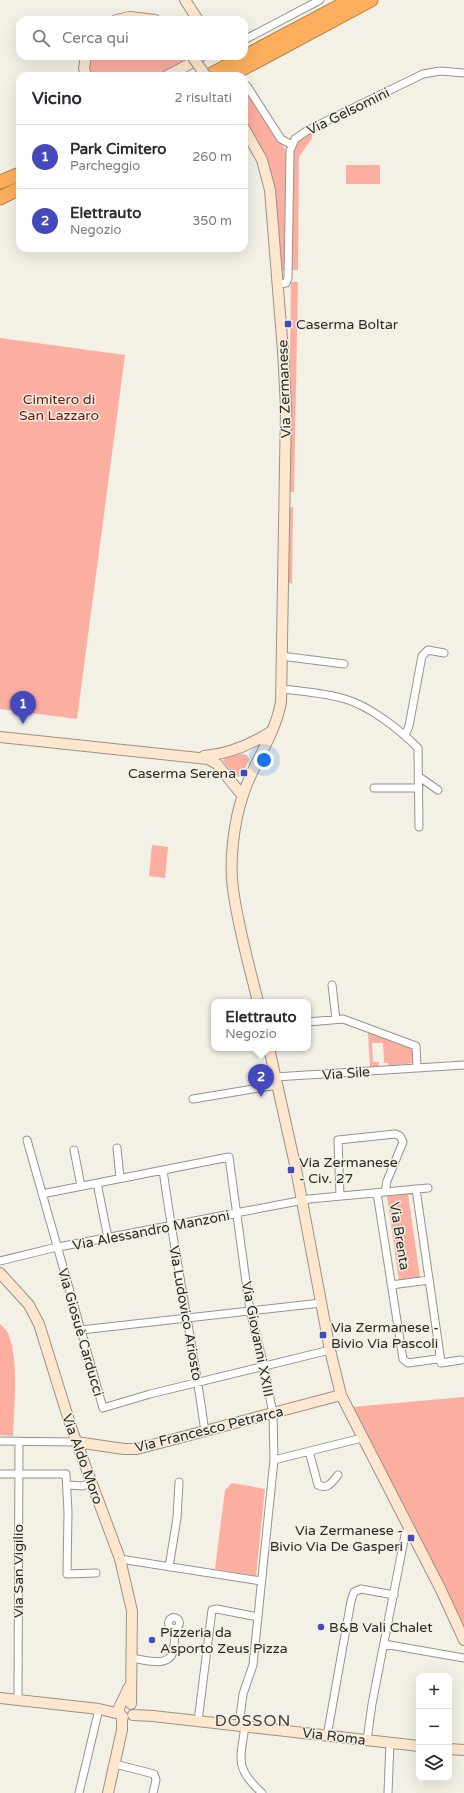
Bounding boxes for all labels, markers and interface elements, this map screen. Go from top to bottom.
search box [16,16,248,60]
icon: search [30,27,52,49]
text: Cerca qui [62,29,129,47]
street label: Via Gelsomini [304,84,392,139]
text: Vicino [32,88,82,109]
text: 2 risultati [175,90,232,106]
text: Park Cimitero [70,140,166,158]
text: 1 [41,149,49,165]
text: 260 m [192,149,232,165]
text: Parcheggio [70,158,140,174]
text: Elettrauto [70,204,141,222]
text: 2 [41,213,49,229]
text: 350 m [192,213,232,229]
text: Negozio [70,222,121,238]
place label: Caserma Boltar [296,316,399,333]
marker: Caserma Boltar [283,319,293,329]
street label: Via Zermanese [274,339,295,439]
park label: Cimitero di San Lazzaro [19,391,99,424]
pin: 1 [10,691,36,724]
your location [254,750,274,770]
place label: Caserma Serena [128,765,236,782]
marker: Caserma Serena [239,768,249,778]
popup [211,999,311,1051]
text: Elettrauto [225,1008,297,1026]
text: Negozio [225,1026,277,1042]
street label: Via Sile [322,1063,371,1084]
pin: 2 [248,1064,274,1097]
place label: Via Zermanese - Civ. 27 [299,1154,398,1187]
marker: Via Zermanese - Civ. 27 [286,1165,296,1175]
street label: Via Brenta [386,1201,413,1271]
street label: Via Alessandro Manzoni [71,1207,231,1254]
street label: Via Ludovico Ariosto [165,1244,206,1382]
street label: Via Giosuè Carducci [54,1266,107,1398]
street label: Via Giovanni XXIII [238,1280,277,1398]
place label: Via Zermanese - Bivio Via Pascoli [331,1319,439,1352]
marker: Via Zermanese - Bivio Via Pascoli [318,1330,328,1340]
street label: Via Francesco Petrarca [133,1403,285,1456]
street label: Via Aldo Moro [58,1412,107,1507]
place label: Via Zermanese - Bivio Via De Gasperi [270,1522,403,1555]
street label: Via San Vigilio [10,1524,27,1618]
marker: Via Zermanese - Bivio Via De Gasperi [406,1533,416,1543]
place label: B&B Vali Chalet [329,1619,433,1636]
marker: B&B Vali Chalet [316,1622,326,1632]
place label: Pizzeria da Asporto Zeus Pizza [160,1624,288,1657]
marker: Pizzeria da Asporto Zeus Pizza [147,1635,157,1645]
map controls [416,1673,452,1781]
button: + [416,1673,452,1709]
button: − [416,1709,452,1745]
district label: DOSSON [215,1711,291,1731]
street label: Via Roma [301,1724,367,1749]
button: layers [416,1745,452,1781]

